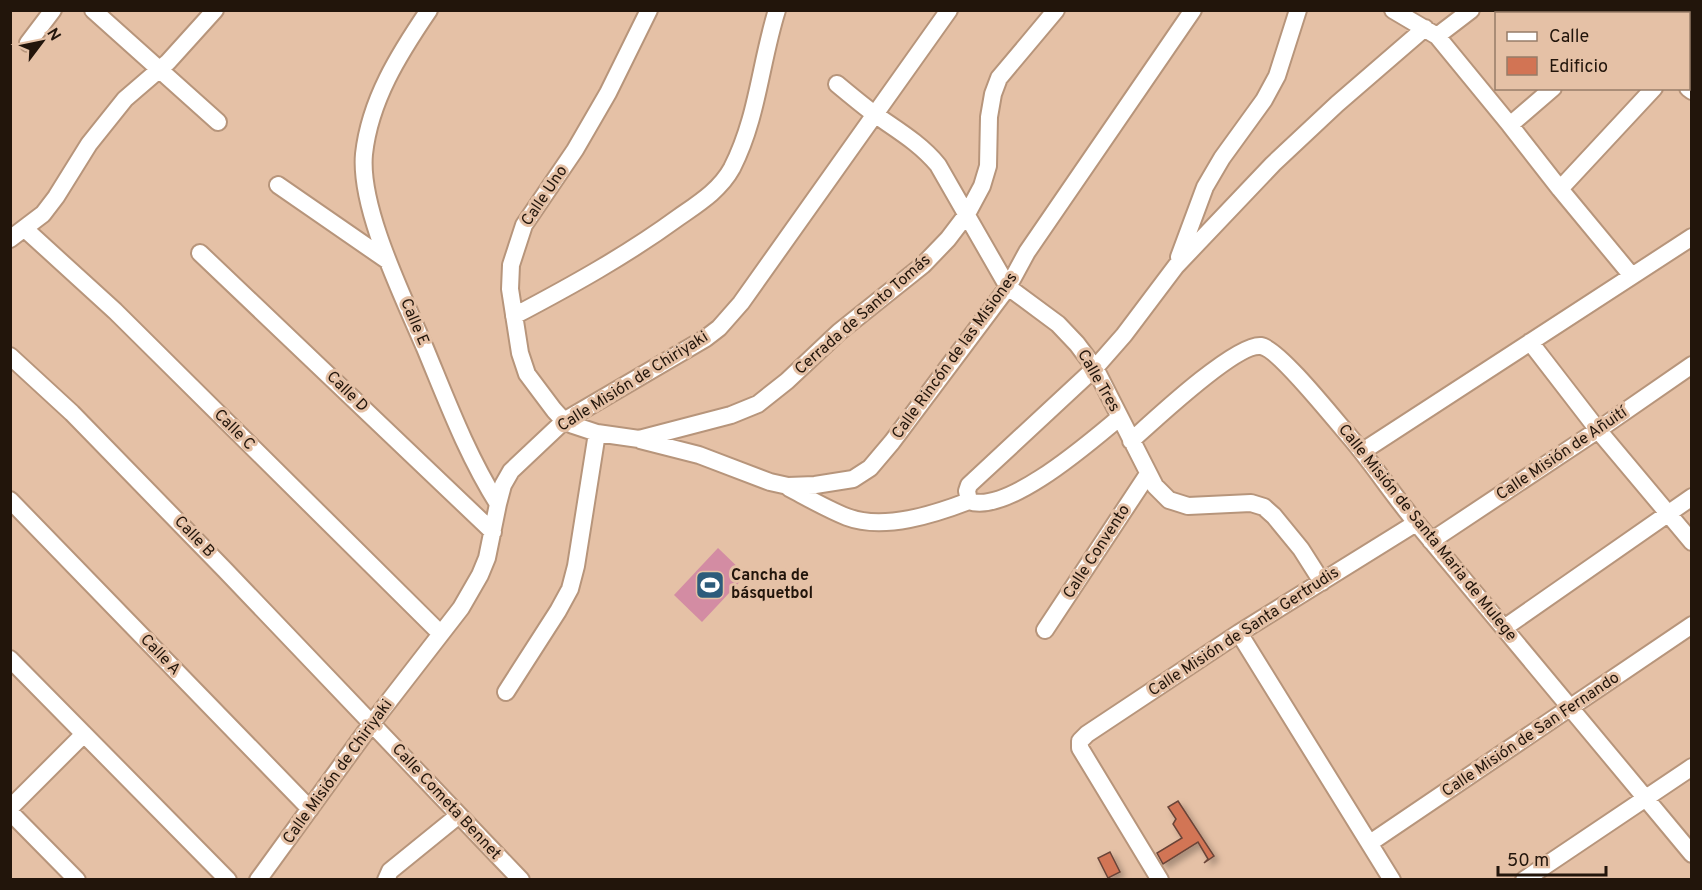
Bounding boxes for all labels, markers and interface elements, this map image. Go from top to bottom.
north arrow [12,12,72,72]
legend [1495,12,1690,90]
text: N [41,25,65,45]
text: Calle [1549,26,1589,49]
text: Edificio [1549,56,1608,79]
street label: Calle Uno [517,162,573,230]
street label: Cerrada de Santo Tomás [791,251,935,379]
street label: Calle Rincón de las Misiones [888,269,1022,443]
street label: Calle E [395,295,433,349]
street label: Calle Misión de Chiriyaki [554,327,712,437]
street label: Calle Tres [1072,346,1124,416]
street label: Calle D [322,367,372,417]
street label: Calle Misión de Añuití [1493,402,1633,505]
street label: Calle C [209,405,259,455]
street label: Calle Misión de Santa Maria de Mulege [1333,420,1521,646]
street label: Calle Convento [1059,501,1135,603]
street label: Calle B [169,512,219,562]
street label: Calle Misión de Santa Gertrudis [1145,563,1343,701]
place label: Cancha de básquetbol [731,566,813,604]
sports icon: Cancha de básquetbol [694,569,726,601]
street label: Calle A [136,630,185,680]
street label: Calle Misión de San Fernando [1439,668,1624,802]
street label: Calle Misión de Chiriyaki [279,696,397,848]
street label: Calle Cometa Bennet [387,740,505,864]
scale bar [1498,839,1606,877]
text: 50 m [1507,850,1549,873]

